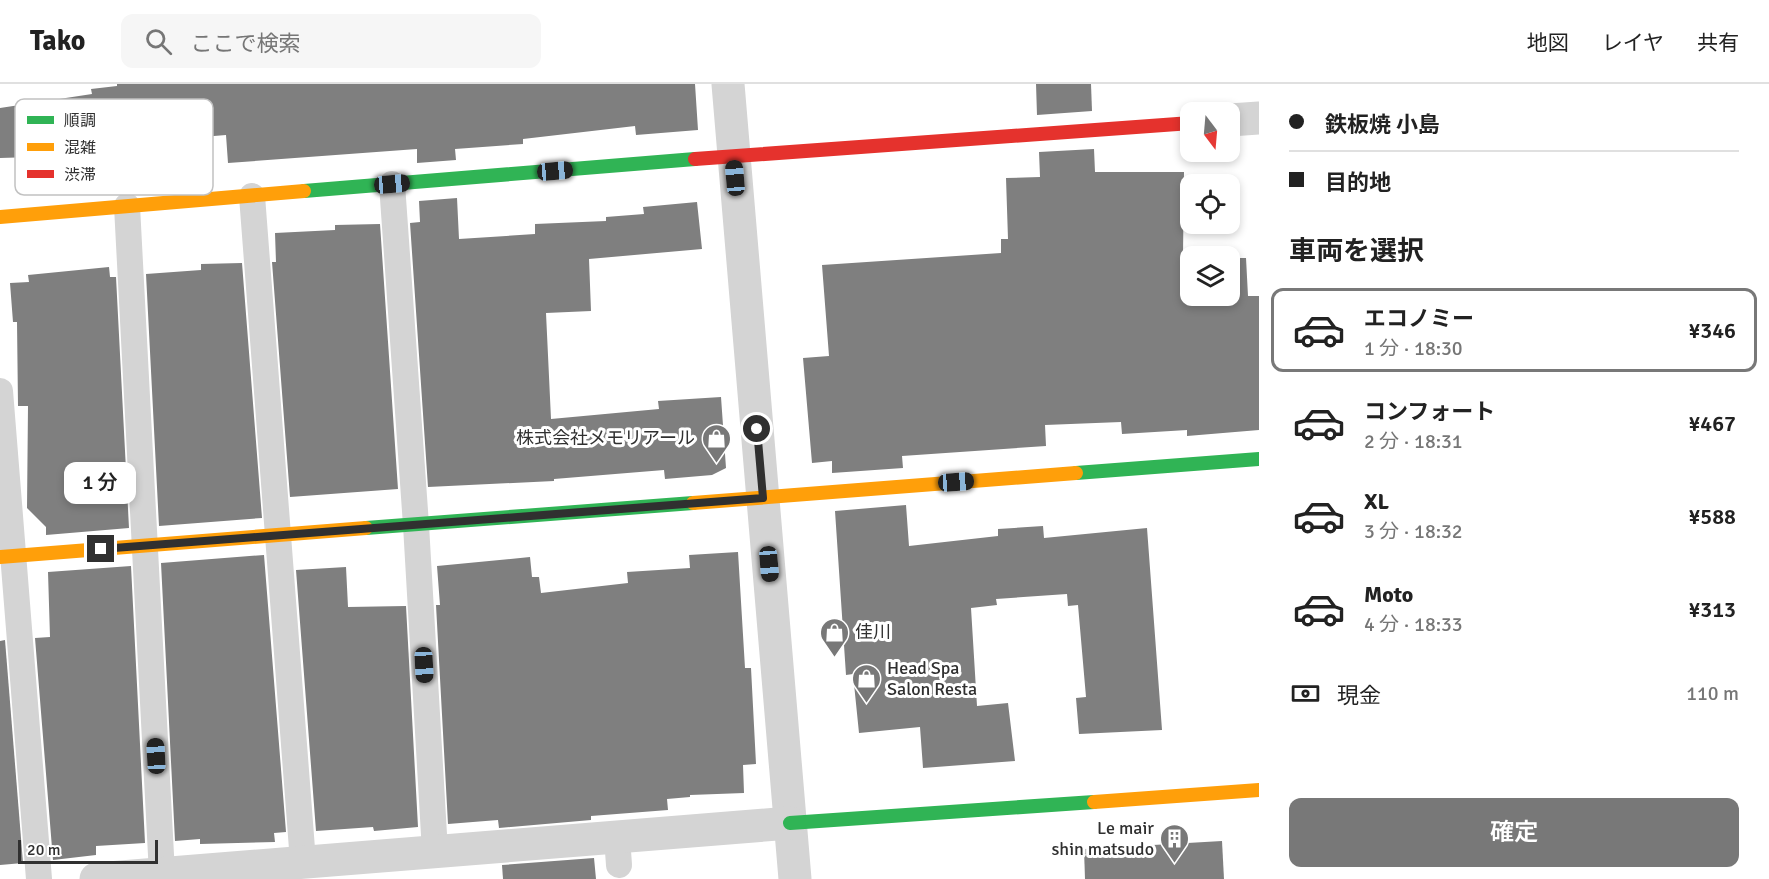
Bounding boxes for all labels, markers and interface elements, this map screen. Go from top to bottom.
search box [121,14,541,68]
text: Tako [30,24,85,58]
icon: search [142,25,175,58]
text: ここで検索 [190,30,300,57]
text: 地図 [1527,30,1569,56]
text: レイヤ [1602,30,1664,56]
text: 共有 [1697,30,1739,56]
legend [15,99,213,195]
north arrow [1180,102,1240,162]
map controls [1180,102,1240,306]
text: 順調 [64,111,96,131]
text: 鉄板焼 小島 [1325,111,1440,138]
text: 混雑 [64,138,96,158]
car [724,159,746,197]
car [536,160,574,182]
text: 渋滞 [64,165,96,185]
text: 目的地 [1325,169,1391,196]
car [373,173,411,195]
button: locate [1180,174,1240,234]
text: 車両を選択 [1289,235,1424,268]
button: layers [1180,246,1240,306]
icon: car [1292,303,1346,357]
text: エコノミー [1364,305,1474,332]
text: ¥346 [1688,317,1736,344]
text: 1 分 · 18:30 [1364,336,1463,361]
icon: car [1292,396,1346,450]
text: コンフォート [1364,398,1495,425]
text: ¥467 [1688,410,1736,437]
route start [743,415,770,442]
shop icon: 株式会社メモリアール [700,422,732,464]
place label: 株式会社メモリアール [516,427,695,449]
text: 2 分 · 18:31 [1364,429,1463,454]
callout: 1 分 [65,462,137,504]
text: 1 分 [82,470,118,495]
car [937,472,975,492]
text: XL [1364,488,1389,515]
icon: car [1292,489,1346,543]
text: ¥588 [1688,503,1736,530]
text: 3 分 · 18:32 [1364,519,1463,544]
route end [87,535,114,562]
car [758,545,780,583]
text: Moto [1364,581,1413,608]
icon: car [1292,582,1346,636]
text: ¥313 [1688,596,1736,623]
text: 4 分 · 18:33 [1364,612,1463,637]
shop icon: 佳川 [818,616,850,658]
place label: 佳川 [855,621,891,643]
car [414,647,434,683]
place label: Head Spa Salon Resta [887,657,977,700]
shop icon: Head Spa Salon Resta [850,662,882,704]
icon: cash [1289,677,1322,710]
text: 110 m [1686,681,1739,706]
text: 現金 [1337,682,1381,709]
car [146,738,166,774]
button: 確定 [1289,798,1739,867]
place label: Le mair shin matsudo [1051,817,1154,860]
building icon: Le mair shin matsudo [1159,822,1191,864]
scale bar [18,837,158,864]
text: 20 m [27,840,61,860]

